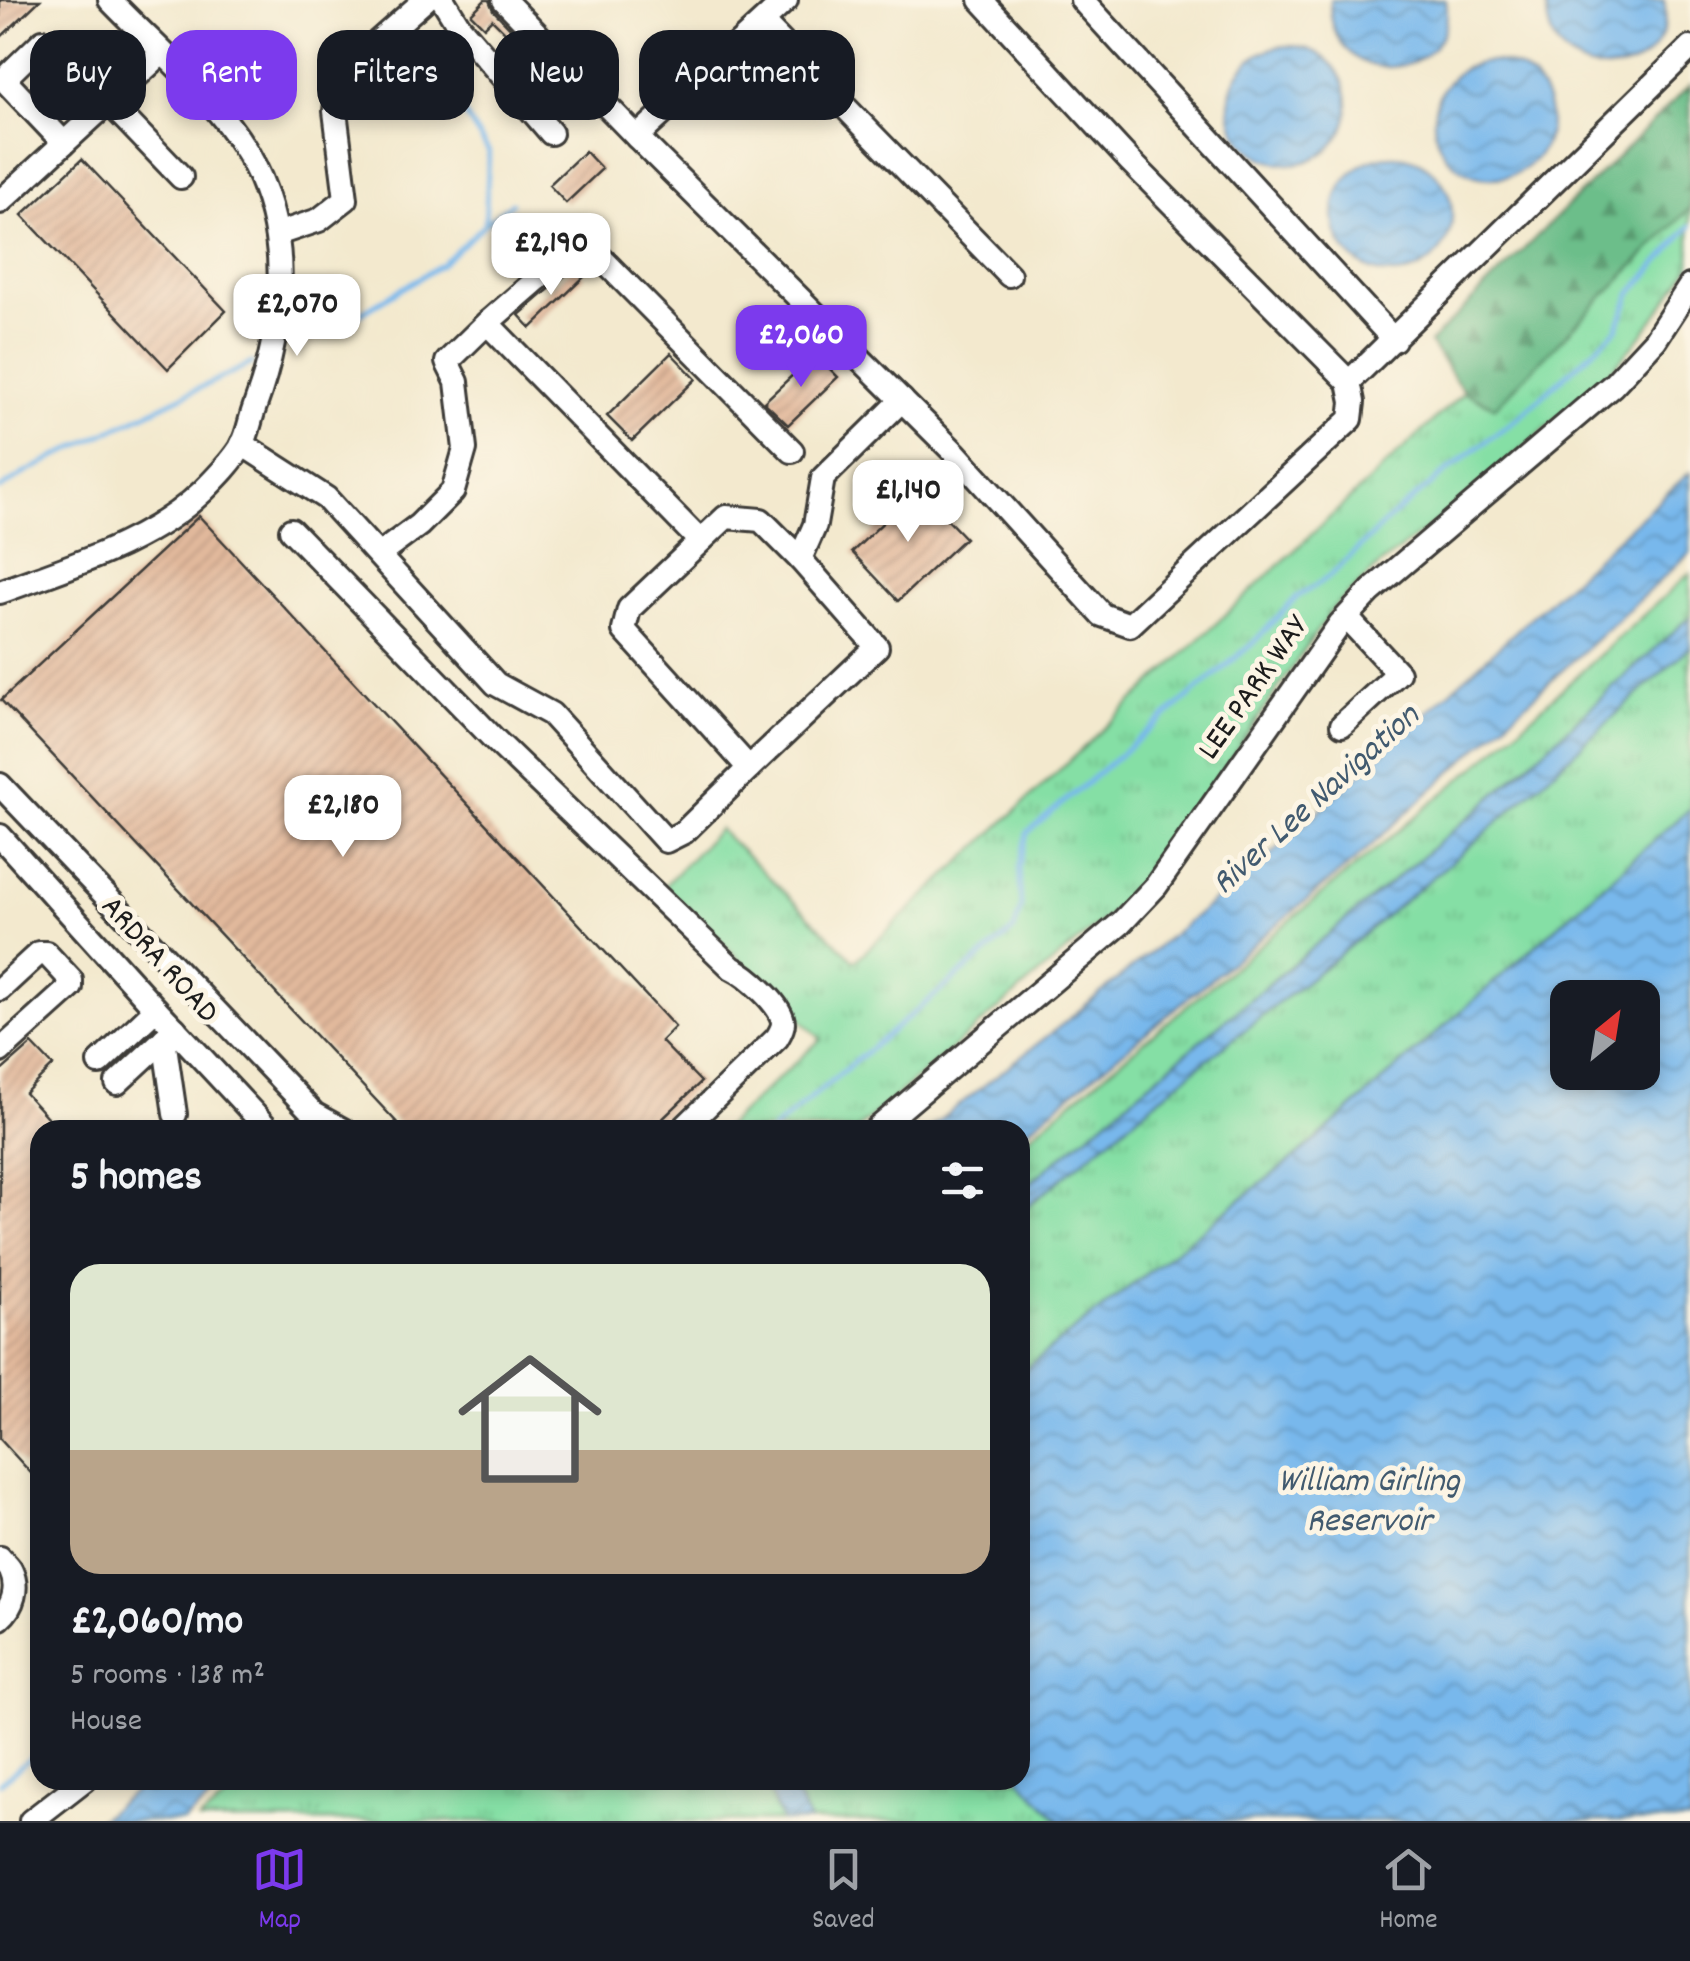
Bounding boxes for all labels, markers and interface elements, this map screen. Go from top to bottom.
chip: Buy [30,30,146,120]
chip: Rent [166,30,297,120]
chip: Filters [317,30,474,120]
chip: New [494,30,619,120]
chip: Apartment [639,30,855,120]
pin: £2,190 [470,213,632,298]
text: £2,190 [513,222,589,268]
pin: £2,070 [216,274,378,359]
text: £2,070 [255,283,339,329]
pin: £2,060 [720,305,882,390]
text: £2,060 [758,314,844,360]
pin: £1,140 [827,460,989,545]
text: £1,140 [875,469,941,515]
street label: LEE PARK WAY [1188,606,1322,770]
water label: River Lee Navigation [1202,693,1434,908]
pin: £2,180 [262,775,424,860]
text: £2,180 [306,784,380,830]
street label: ARDRA ROAD [88,887,228,1035]
north arrow [1550,980,1660,1090]
map controls [1550,980,1660,1090]
text: 5 homes [70,1150,202,1210]
icon: filters [935,1153,990,1208]
icon: home [440,1329,620,1509]
water label: William Girling Reservoir [1278,1458,1461,1548]
text: £2,060/mo [70,1594,243,1654]
text: 5 rooms · 138 m² [70,1654,265,1700]
text: House [70,1700,142,1746]
tab: Map [252,1842,307,1942]
tab: Saved [812,1842,875,1942]
tab: Home [1379,1842,1438,1942]

